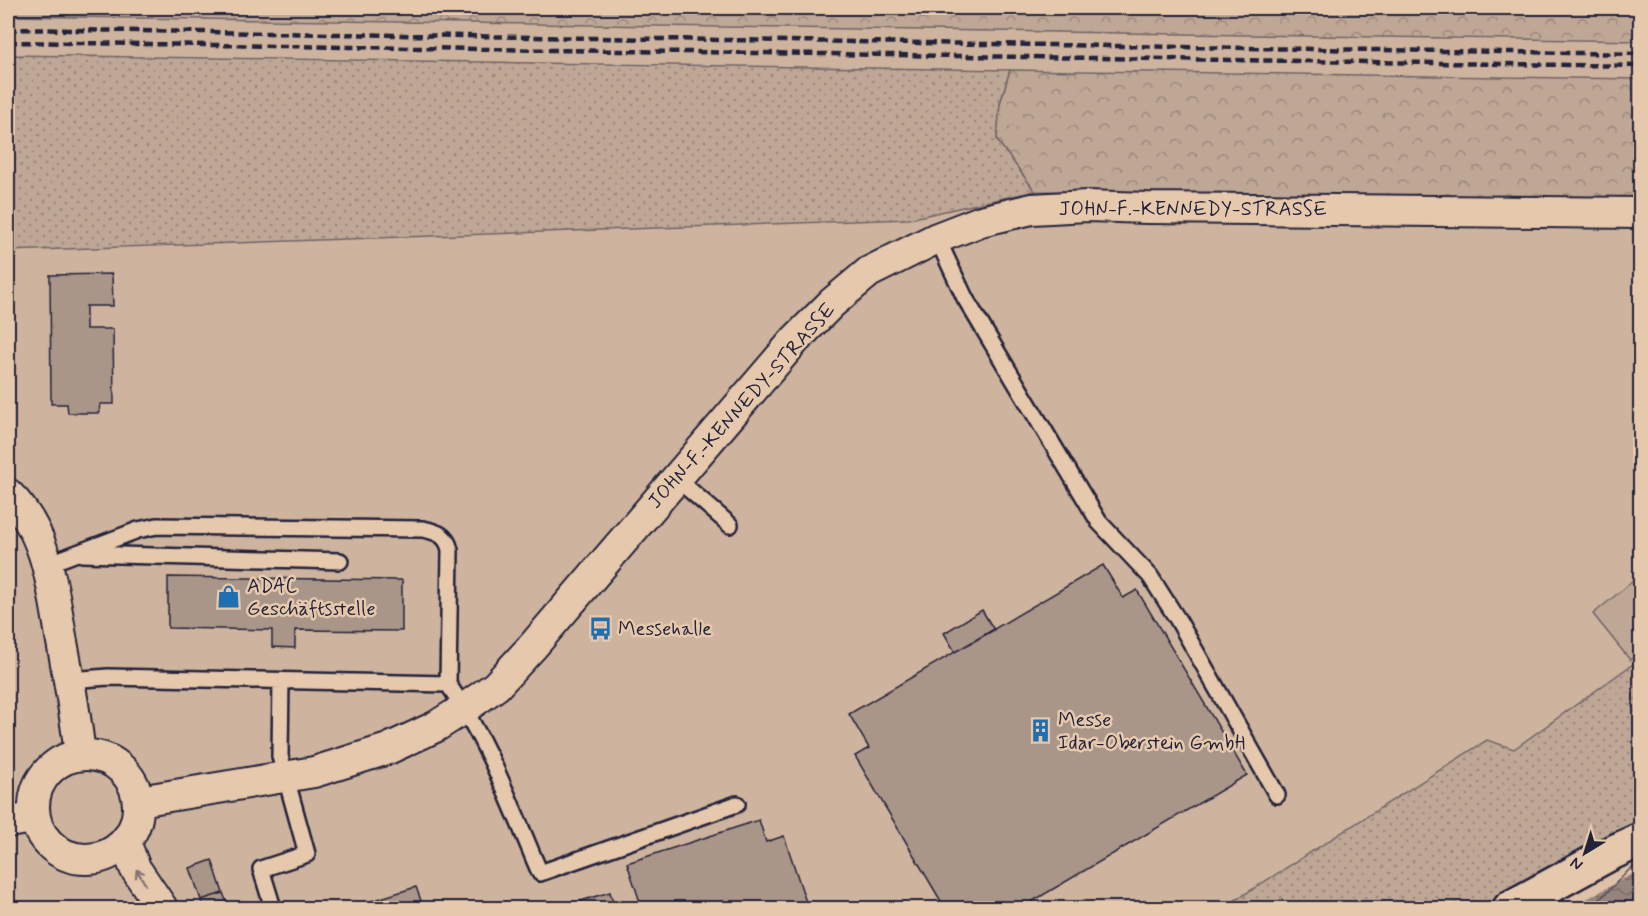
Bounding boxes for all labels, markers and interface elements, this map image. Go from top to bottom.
street label: JOHN-F.-KENNEDY-STRASSE [1059,196,1327,223]
street label: JOHN-F.-KENNEDY-STRASSE [642,297,842,515]
place label: ADAC Geschäftsstelle [247,573,376,623]
shop icon: ADAC Geschäftsstelle [216,584,242,610]
bus stop icon: Messehalle [587,616,613,642]
place label: Messehalle [618,616,712,643]
place label: Messe Idar-Oberstein GmbH [1058,707,1245,757]
building icon: Messe Idar-Oberstein GmbH [1027,718,1053,744]
north arrow [1555,823,1615,883]
text: N [1566,852,1587,875]
one-way arrow [135,869,147,886]

